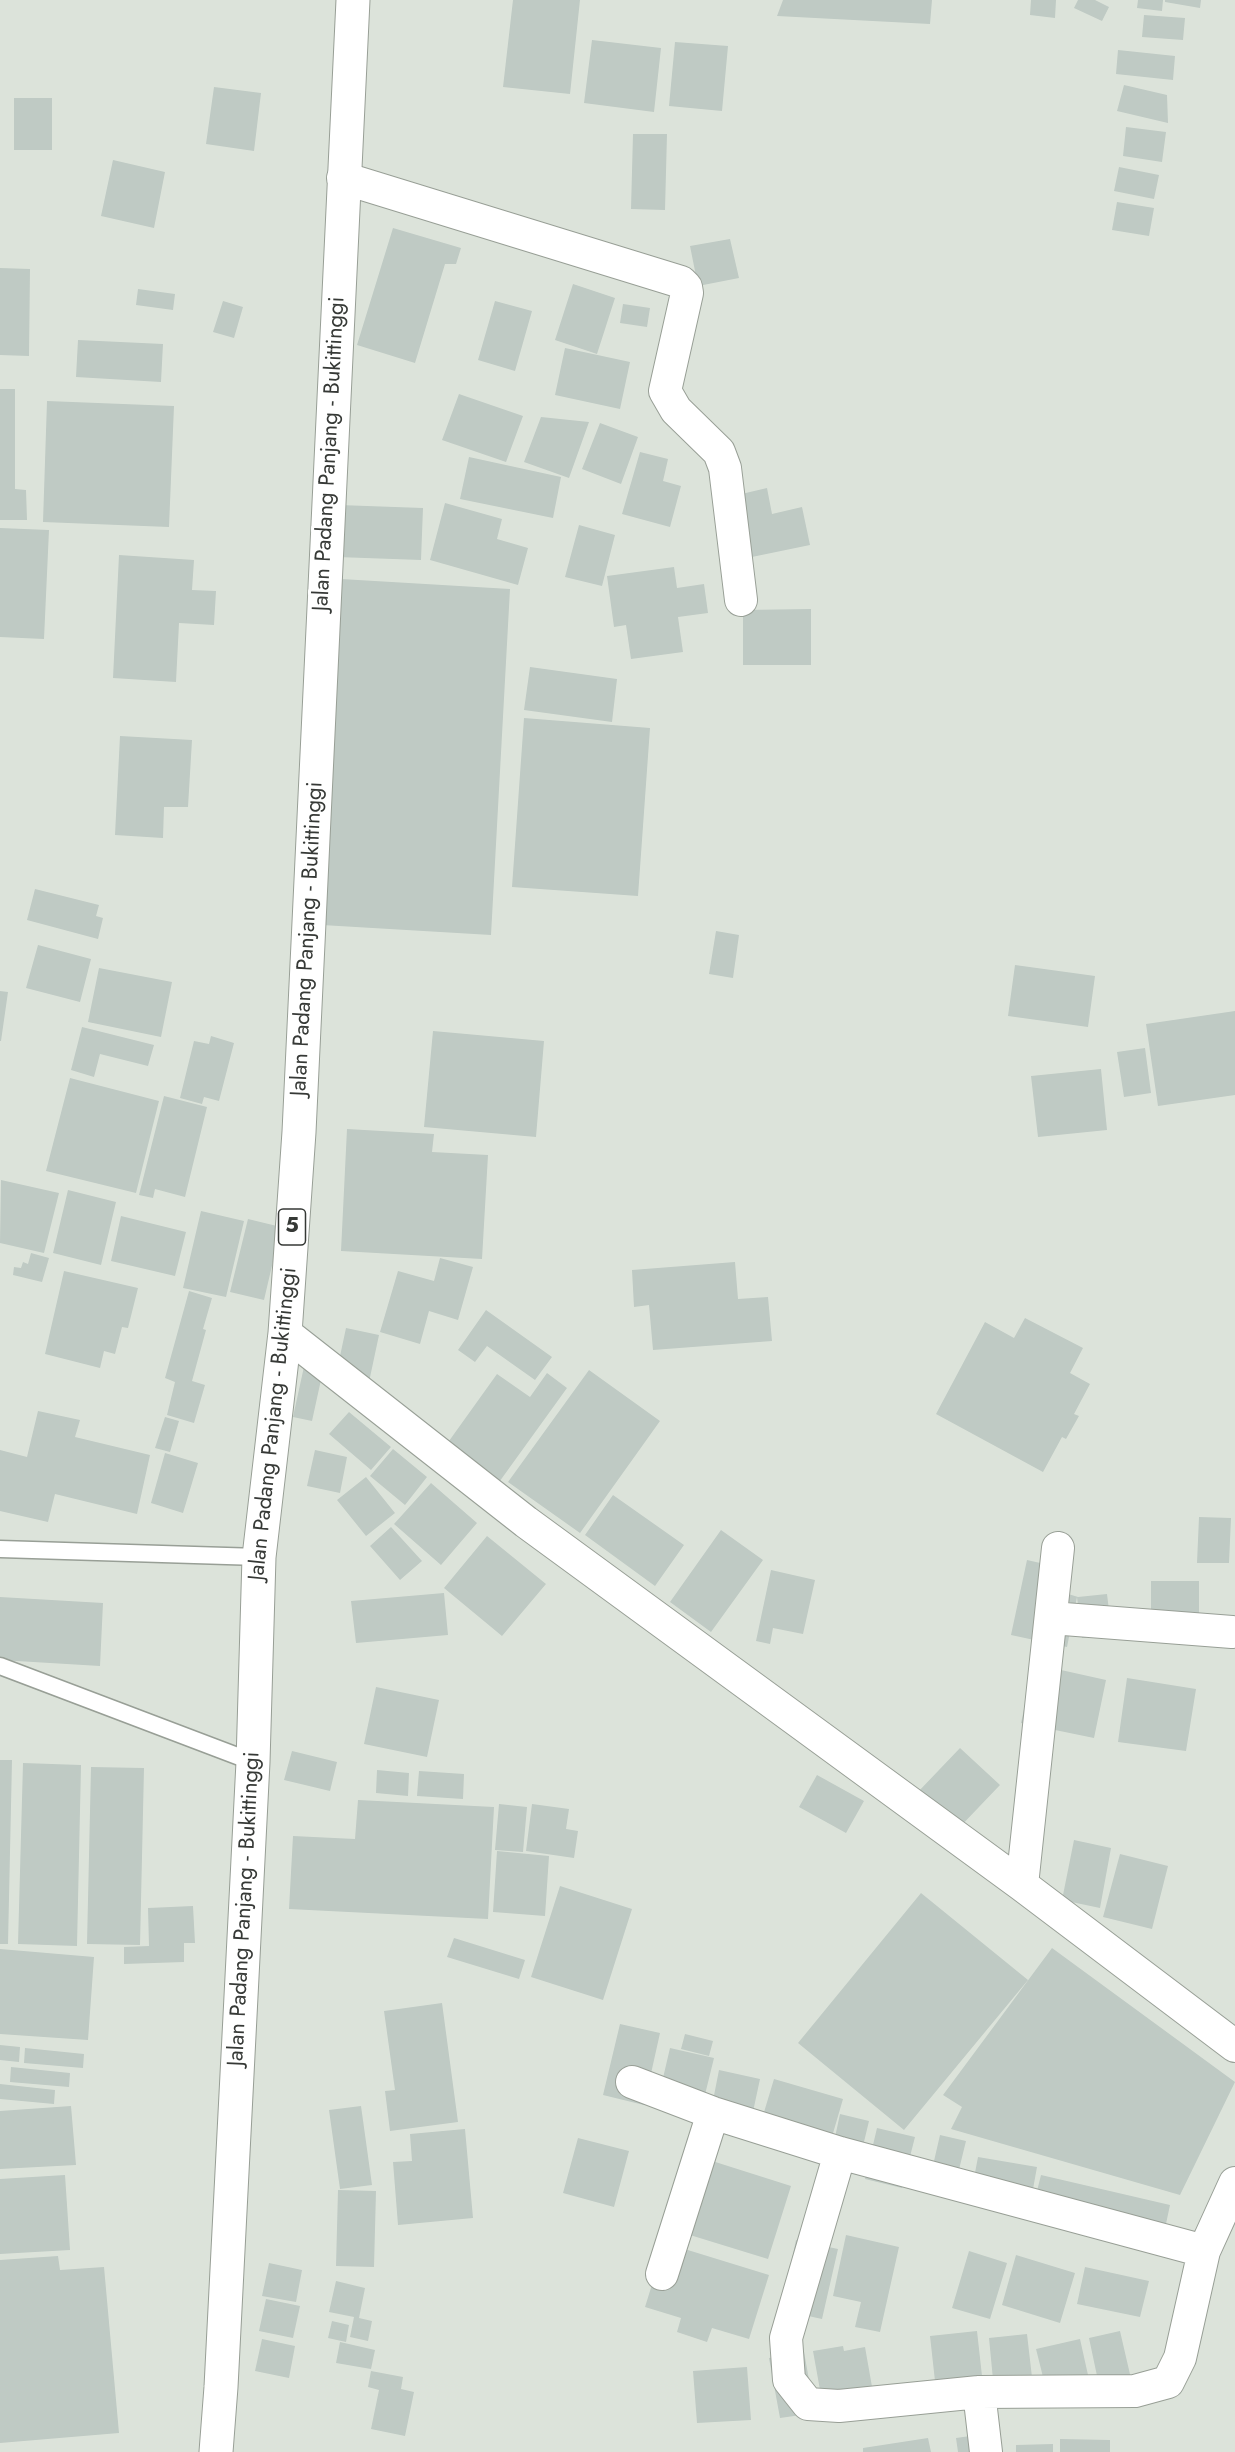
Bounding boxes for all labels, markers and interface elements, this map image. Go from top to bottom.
street label: Jalan Padang Panjang - Bukittinggi [309,296,351,612]
street label: Jalan Padang Panjang - Bukittinggi [287,781,329,1097]
road number: 5 [278,1209,306,1245]
street label: Jalan Padang Panjang - Bukittinggi [244,1266,304,1582]
street label: Jalan Padang Panjang - Bukittinggi [224,1751,266,2067]

